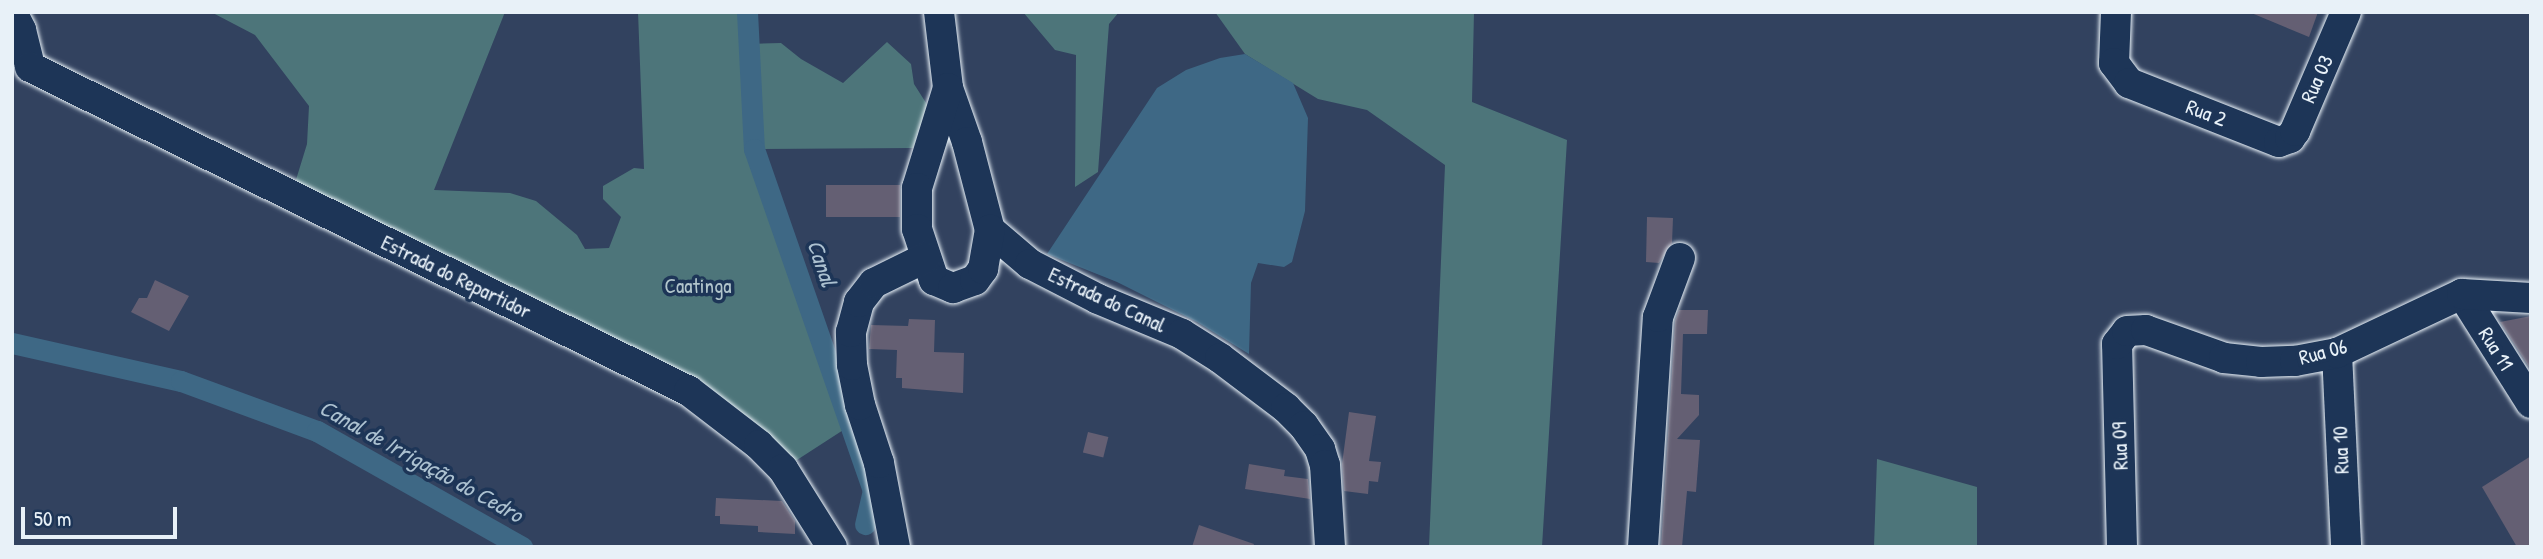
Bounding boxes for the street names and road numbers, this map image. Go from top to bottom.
street label: Rua 03 [2295,51,2339,107]
street label: Rua 2 [2182,94,2230,132]
street label: Estrada do Repartidor [377,230,535,324]
street label: Estrada do Canal [1044,262,1170,338]
street label: Rua 11 [2473,323,2519,375]
street label: Rua 06 [2296,334,2350,370]
street label: Rua 09 [2107,422,2133,470]
street label: Rua 10 [2328,426,2354,474]

